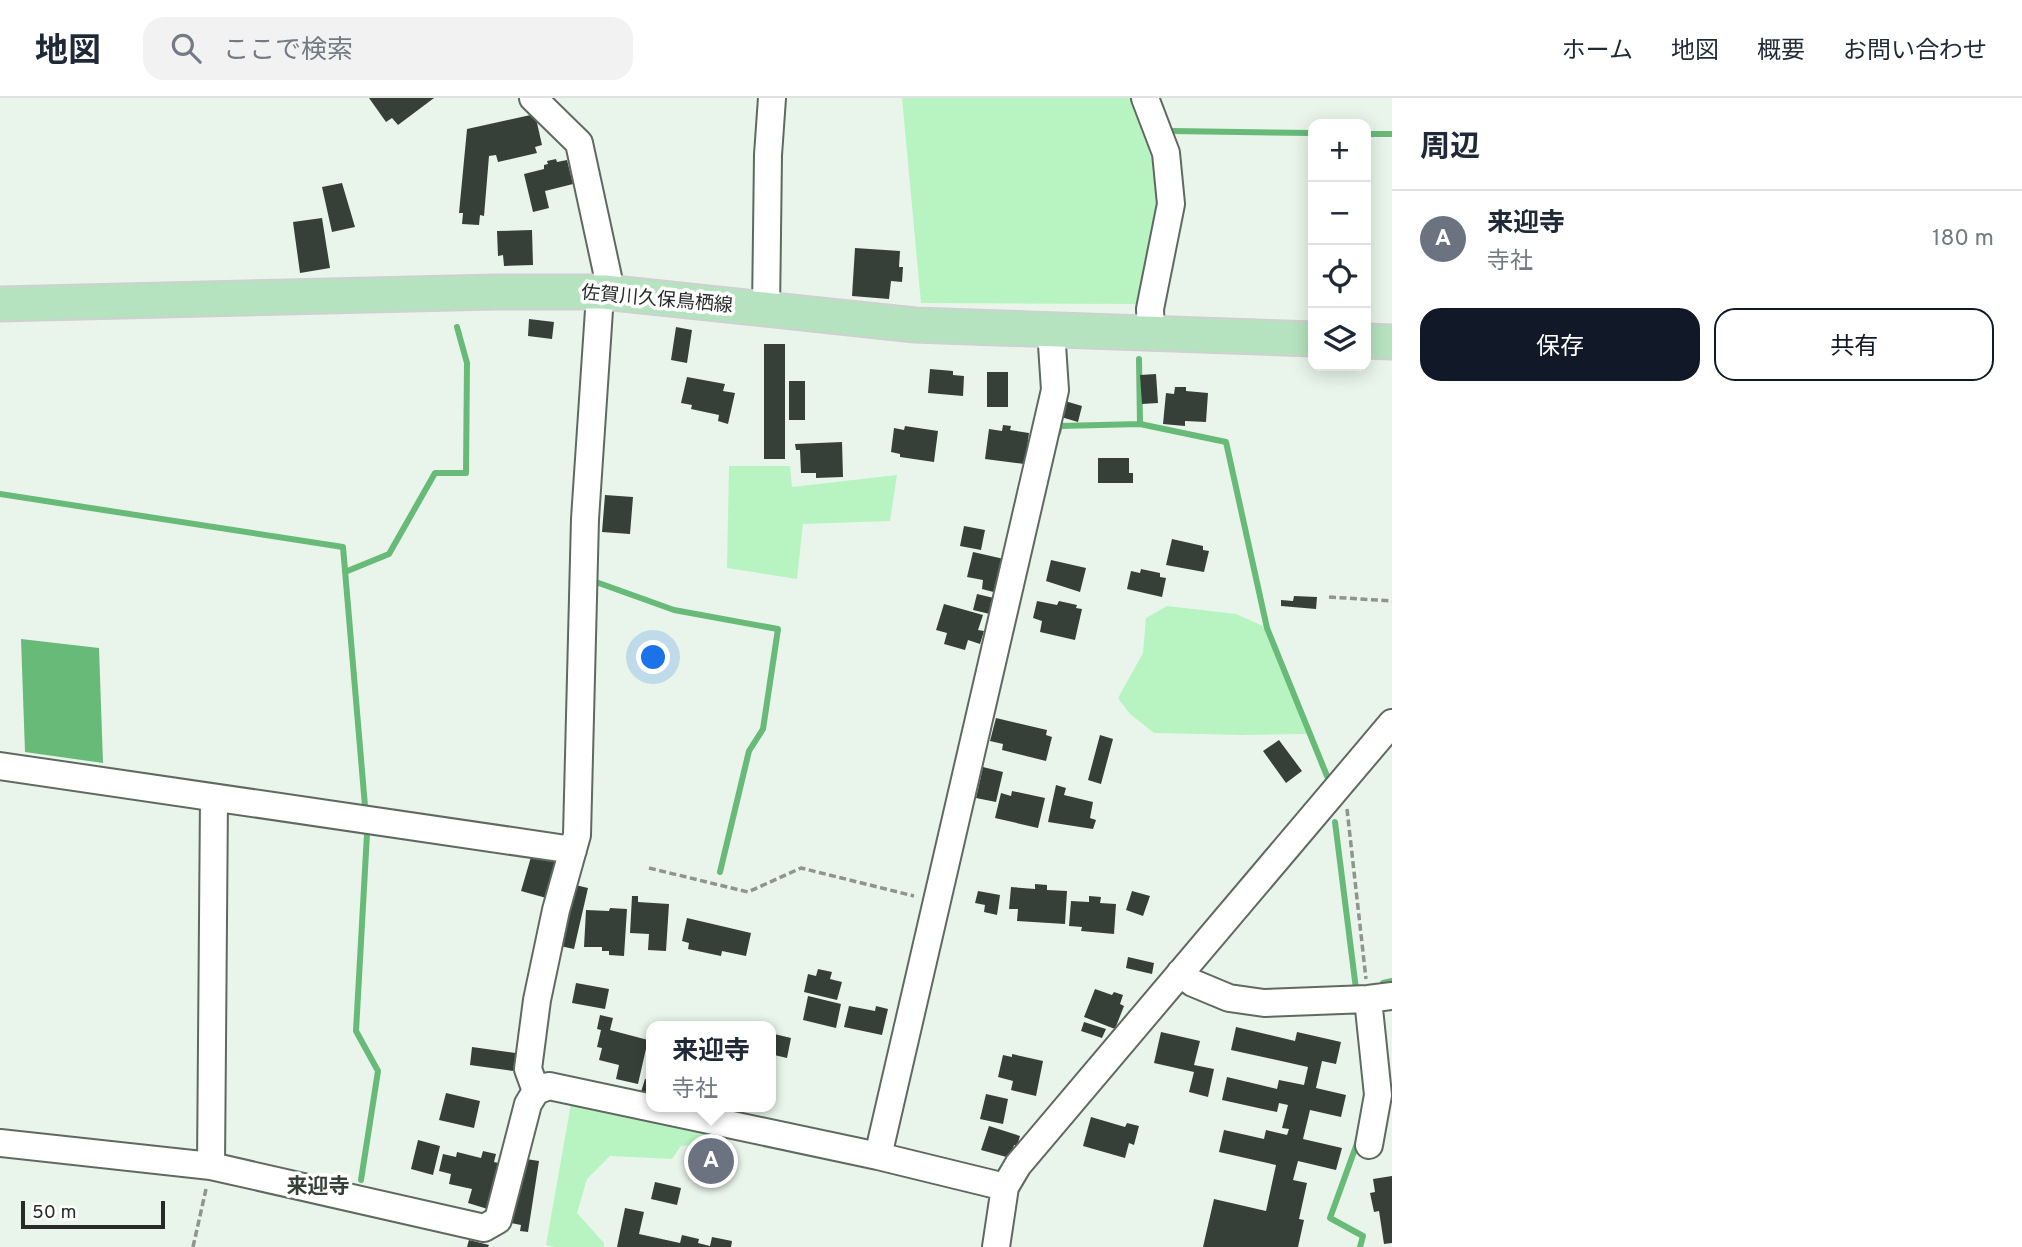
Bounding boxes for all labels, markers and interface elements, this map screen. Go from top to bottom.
search box [143,17,633,80]
icon: search [167,29,205,67]
text: 地図 [35,32,101,74]
text: ここで検索 [223,35,353,68]
text: ホーム [1562,37,1633,67]
text: 地図 [1671,37,1719,67]
text: 概要 [1757,37,1805,67]
text: お問い合わせ [1843,37,1987,67]
map controls [1308,119,1371,371]
button: + [1308,119,1371,182]
text: 周辺 [1420,130,1480,167]
button: − [1308,182,1371,245]
text: 来迎寺 [1487,208,1565,241]
text: A [1435,225,1451,254]
text: 180 m [1932,225,1994,254]
button: locate [1308,245,1371,308]
text: 寺社 [1487,248,1533,277]
street label: 佐賀川久保鳥栖線 [580,281,734,319]
button: layers [1308,308,1371,371]
button: 保存 [1420,308,1700,381]
button: 共有 [1714,308,1994,381]
your location [636,640,670,674]
popup [646,1021,776,1112]
text: 来迎寺 [672,1036,750,1069]
text: 寺社 [672,1076,718,1105]
pin: A [688,1135,734,1187]
district label: 来迎寺 [287,1174,350,1201]
scale bar [21,1198,164,1230]
text: 50 m [32,1201,77,1225]

